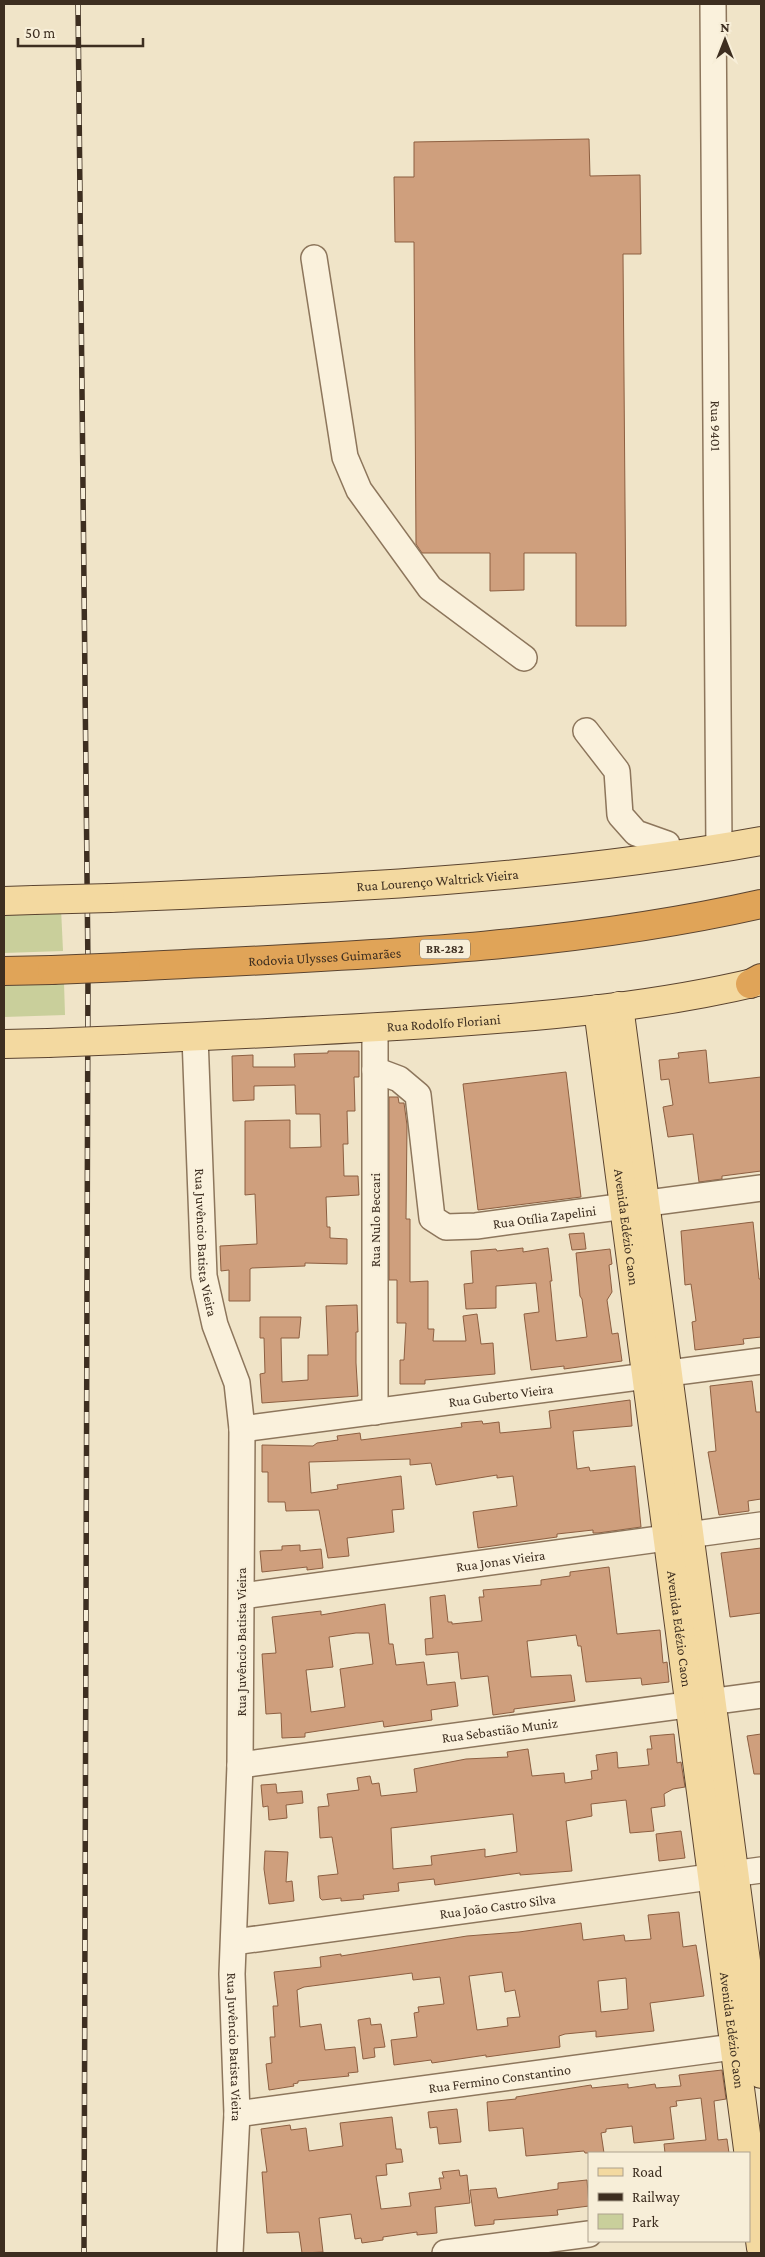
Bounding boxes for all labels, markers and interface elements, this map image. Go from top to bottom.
scale bar [18,15,142,47]
north arrow [700,15,750,65]
text: N [720,19,730,35]
text: 50 m [25,25,55,41]
street label: Rua 9401 [708,401,724,452]
street label: Rua Lourenço Waltrick Vieira [356,866,520,894]
road number: BR-282 [420,940,470,959]
street label: Rodovia Ulysses Guimarães [248,944,402,969]
street label: Rua Rodolfo Floriani [386,1011,501,1035]
street label: Rua Juvêncio Batista Vieira [192,1168,221,1319]
street label: Avenida Edézio Caon [611,1168,642,1287]
street label: Rua Nulo Beccari [367,1172,383,1267]
street label: Rua Otília Zapelini [492,1202,597,1232]
street label: Rua Guberto Vieira [448,1380,555,1410]
street label: Rua Jonas Vieira [455,1547,547,1575]
street label: Rua Juvêncio Batista Vieira [233,1567,249,1716]
street label: Avenida Edézio Caon [664,1569,695,1688]
street label: Rua Sebastião Muniz [441,1714,559,1746]
street label: Rua João Castro Silva [438,1890,557,1922]
street label: Avenida Edézio Caon [717,1971,748,2090]
street label: Rua Juvêncio Batista Vieira [224,1972,245,2122]
street label: Rua Fermino Constantino [427,2061,572,2096]
legend [588,2152,750,2242]
text: Road [632,2164,663,2180]
text: Railway [632,2189,680,2206]
text: Park [632,2214,659,2230]

